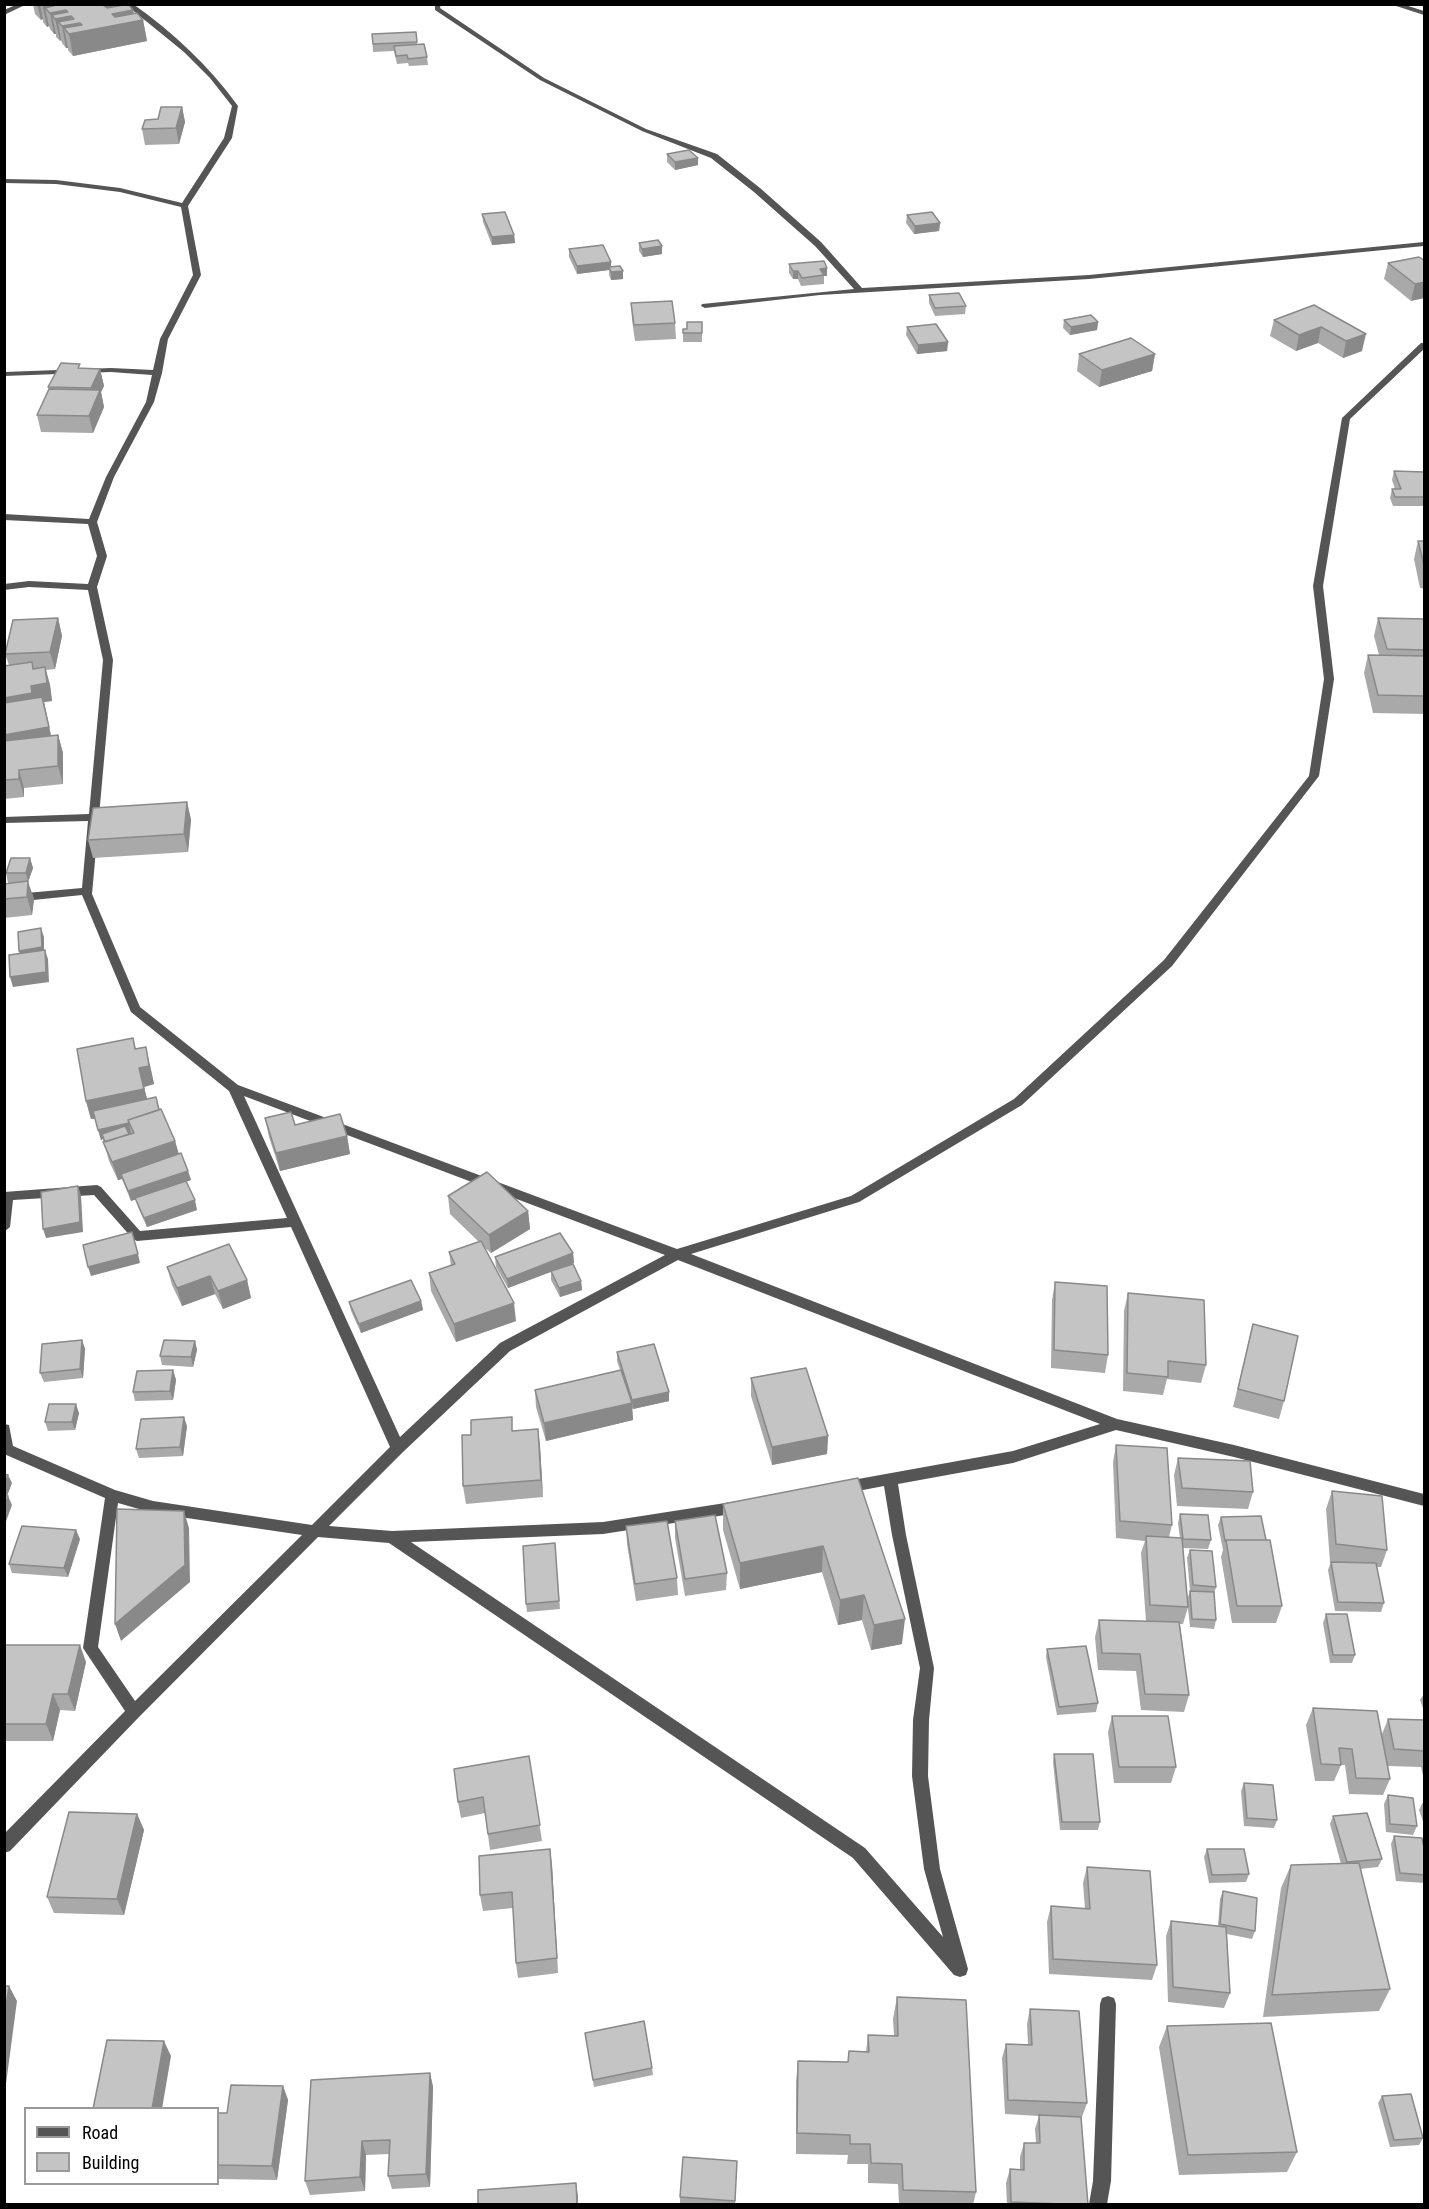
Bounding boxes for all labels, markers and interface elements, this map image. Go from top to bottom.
legend [24,2107,219,2185]
text: Road [82,2122,118,2143]
text: Building [82,2152,139,2173]

